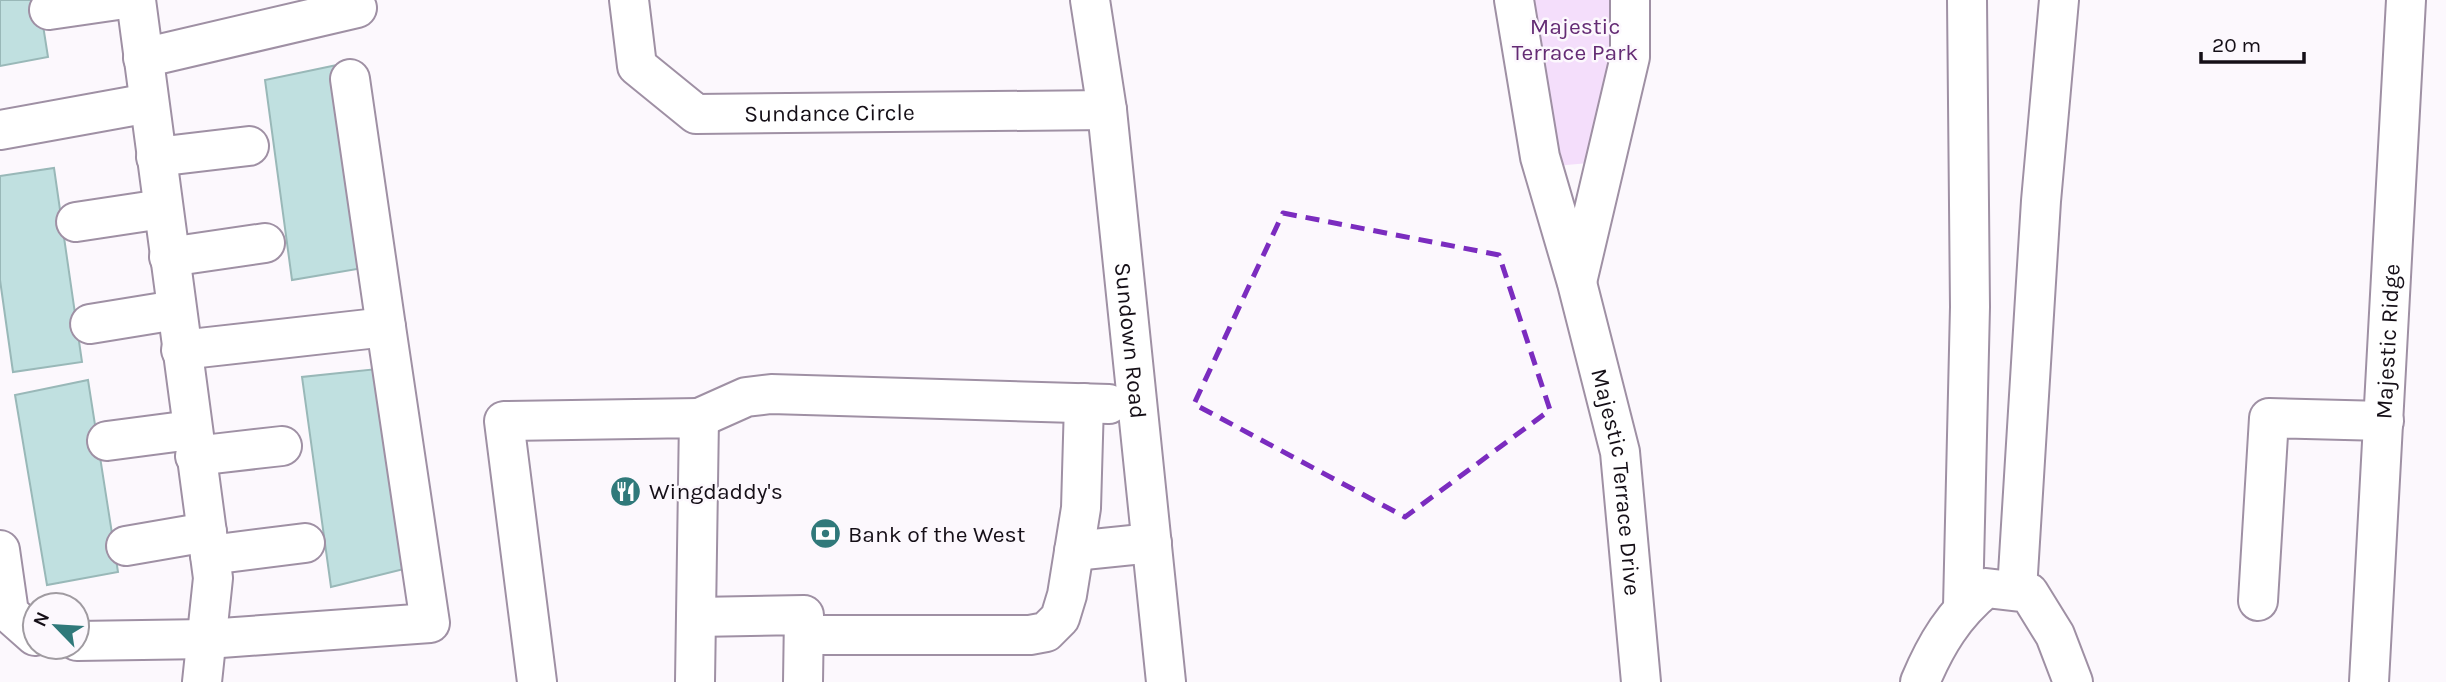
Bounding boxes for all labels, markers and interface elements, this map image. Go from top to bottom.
park label: Majestic Terrace Park [1512,13,1638,66]
scale bar [2201,21,2304,65]
text: 20 m [2212,33,2261,57]
street label: Sundance Circle [744,98,915,127]
street label: Sundown Road [1109,261,1152,420]
street label: Majestic Ridge [2370,263,2405,420]
street label: Majestic Terrace Drive [1586,365,1647,597]
restaurant icon: Wingdaddy's [609,474,643,508]
place label: Wingdaddy's [649,478,783,505]
bank icon: Bank of the West [808,517,842,551]
place label: Bank of the West [848,521,1026,548]
north arrow [21,591,91,661]
text: N [29,608,54,630]

